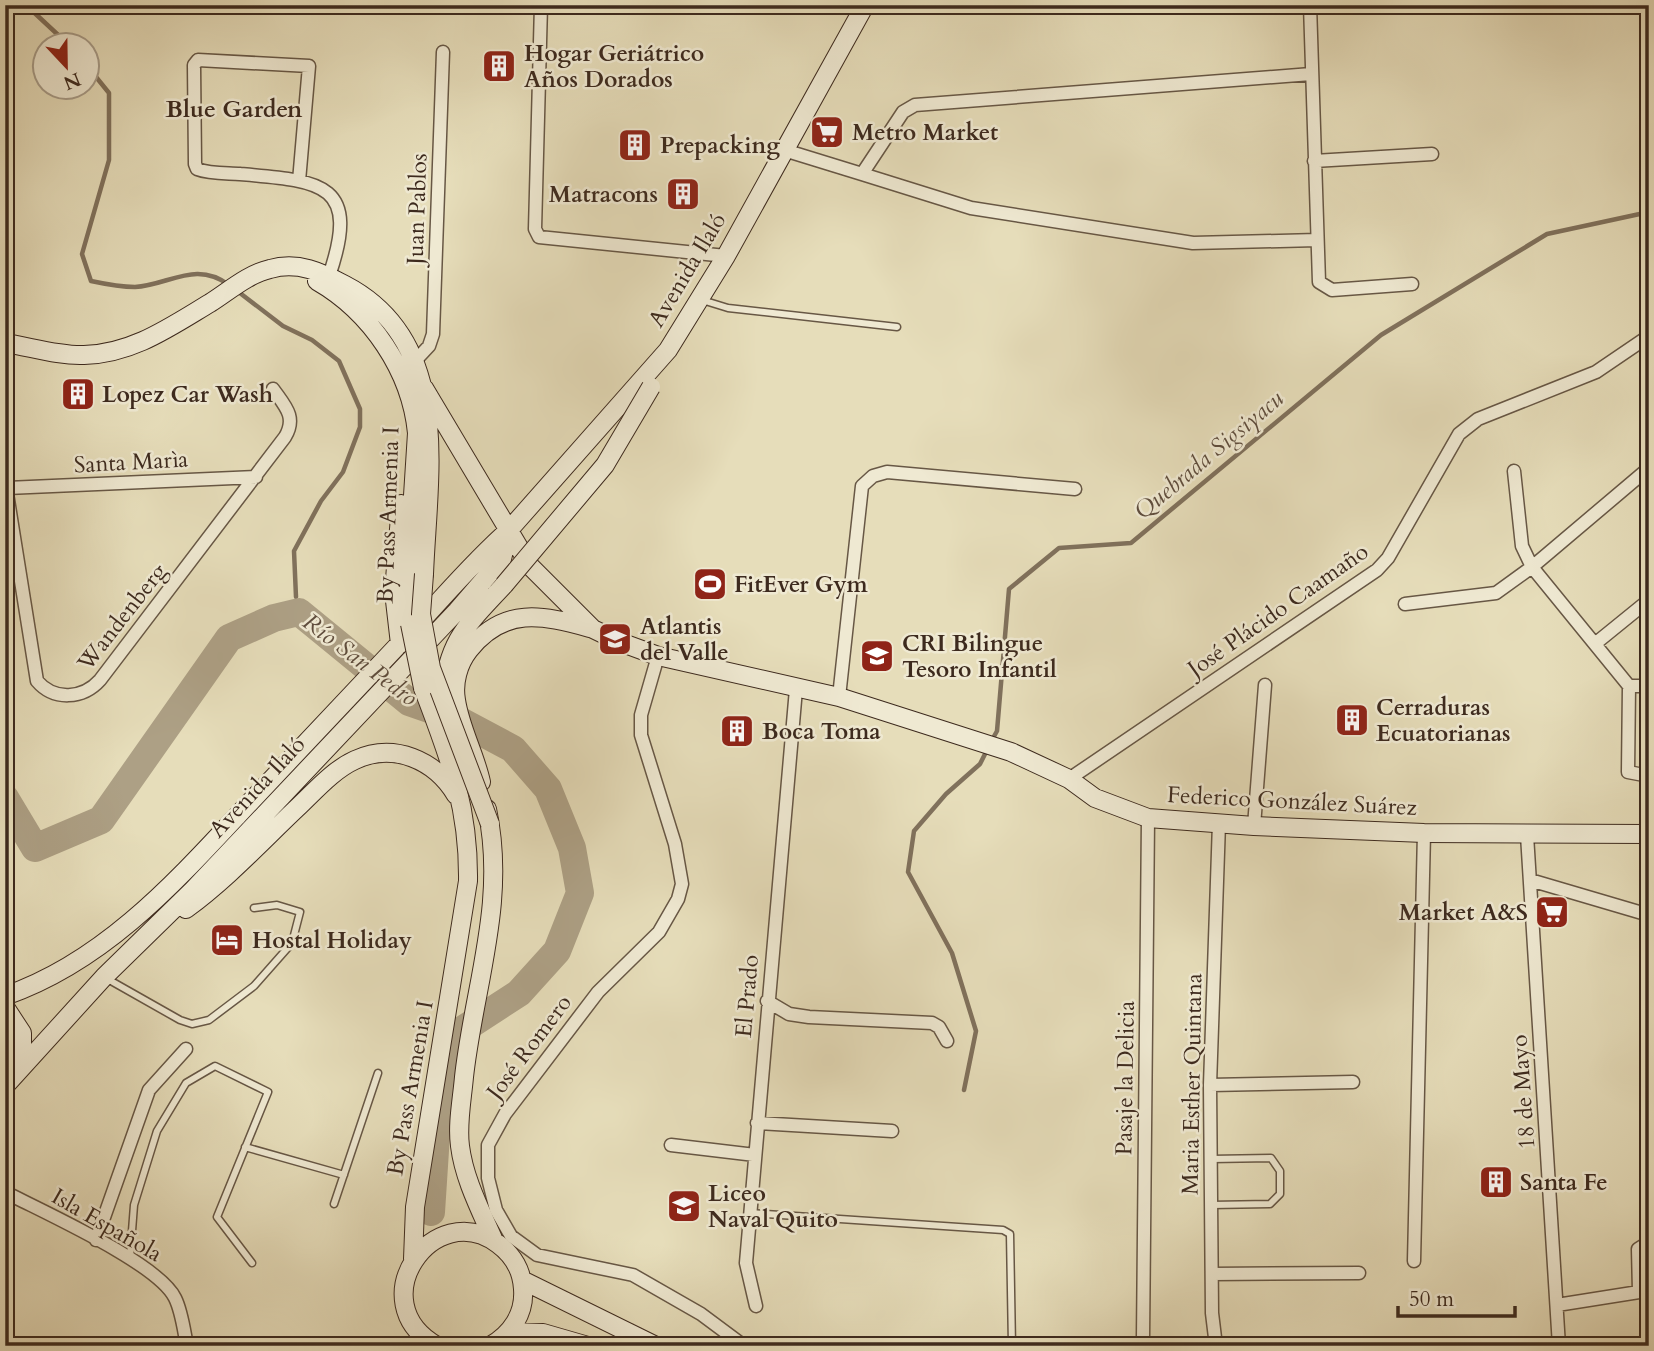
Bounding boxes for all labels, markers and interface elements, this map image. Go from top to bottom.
north arrow [32,32,102,102]
place label: Hogar Geriátrico Años Dorados [524,38,704,95]
building icon: Hogar Geriátrico Años Dorados [480,47,518,85]
text: N [59,66,85,96]
district label: Blue Garden [166,93,303,126]
supermarket icon: Metro Market [808,113,846,151]
place label: Metro Market [852,117,998,148]
building icon: Prepacking [616,126,654,164]
place label: Prepacking [660,130,780,161]
street label: Juan Pablos [399,153,434,268]
building icon: Matracons [664,175,702,213]
place label: Matracons [549,179,658,210]
street label: Avenida Ilaló [641,207,733,333]
building icon: Lopez Car Wash [59,375,97,413]
place label: Lopez Car Wash [102,379,273,410]
water label: Quebrada Sigsiyacu [1127,383,1291,527]
street label: By Pass Armenia I [369,426,407,604]
street label: Santa Marìa [73,444,189,480]
street label: José Plácido Caamaño [1179,536,1375,686]
street label: Wandenberg [70,557,174,678]
sports icon: FitEver Gym [691,565,729,603]
place label: FitEver Gym [734,569,869,600]
water label: Río San Pedro [296,606,424,714]
place label: Atlantis del Valle [640,611,729,668]
school or university icon: Atlantis del Valle [596,620,634,658]
place label: CRI Bilingue Tesoro Infantil [902,628,1057,685]
school or university icon: CRI Bilingue Tesoro Infantil [858,637,896,675]
place label: Cerraduras Ecuatorianas [1376,692,1511,749]
building icon: Cerraduras Ecuatorianas [1333,701,1371,739]
building icon: Boca Toma [718,712,756,750]
place label: Boca Toma [762,716,881,747]
street label: Avenida Ilaló [202,730,312,844]
street label: Federico González Suárez [1166,779,1418,823]
supermarket icon: Market A&S [1533,893,1571,931]
place label: Market A&S [1399,897,1528,928]
hotel icon: Hostal Holiday [208,921,246,959]
place label: Hostal Holiday [252,925,412,956]
street label: El Prado [728,953,766,1039]
street label: Maria Esther Quintana [1175,973,1209,1195]
street label: José Romero [478,988,579,1108]
street label: By Pass Armenia I [379,998,441,1178]
street label: Pasaje la Delicia [1108,1000,1142,1156]
street label: 18 de Mayo [1504,1034,1542,1150]
building icon: Santa Fe [1477,1163,1515,1201]
place label: Santa Fe [1520,1167,1608,1198]
place label: Liceo Naval Quito [708,1178,838,1235]
street label: Isla Española [46,1181,168,1269]
school or university icon: Liceo Naval Quito [665,1187,703,1225]
scale bar [1398,1274,1516,1318]
text: 50 m [1409,1285,1454,1314]

